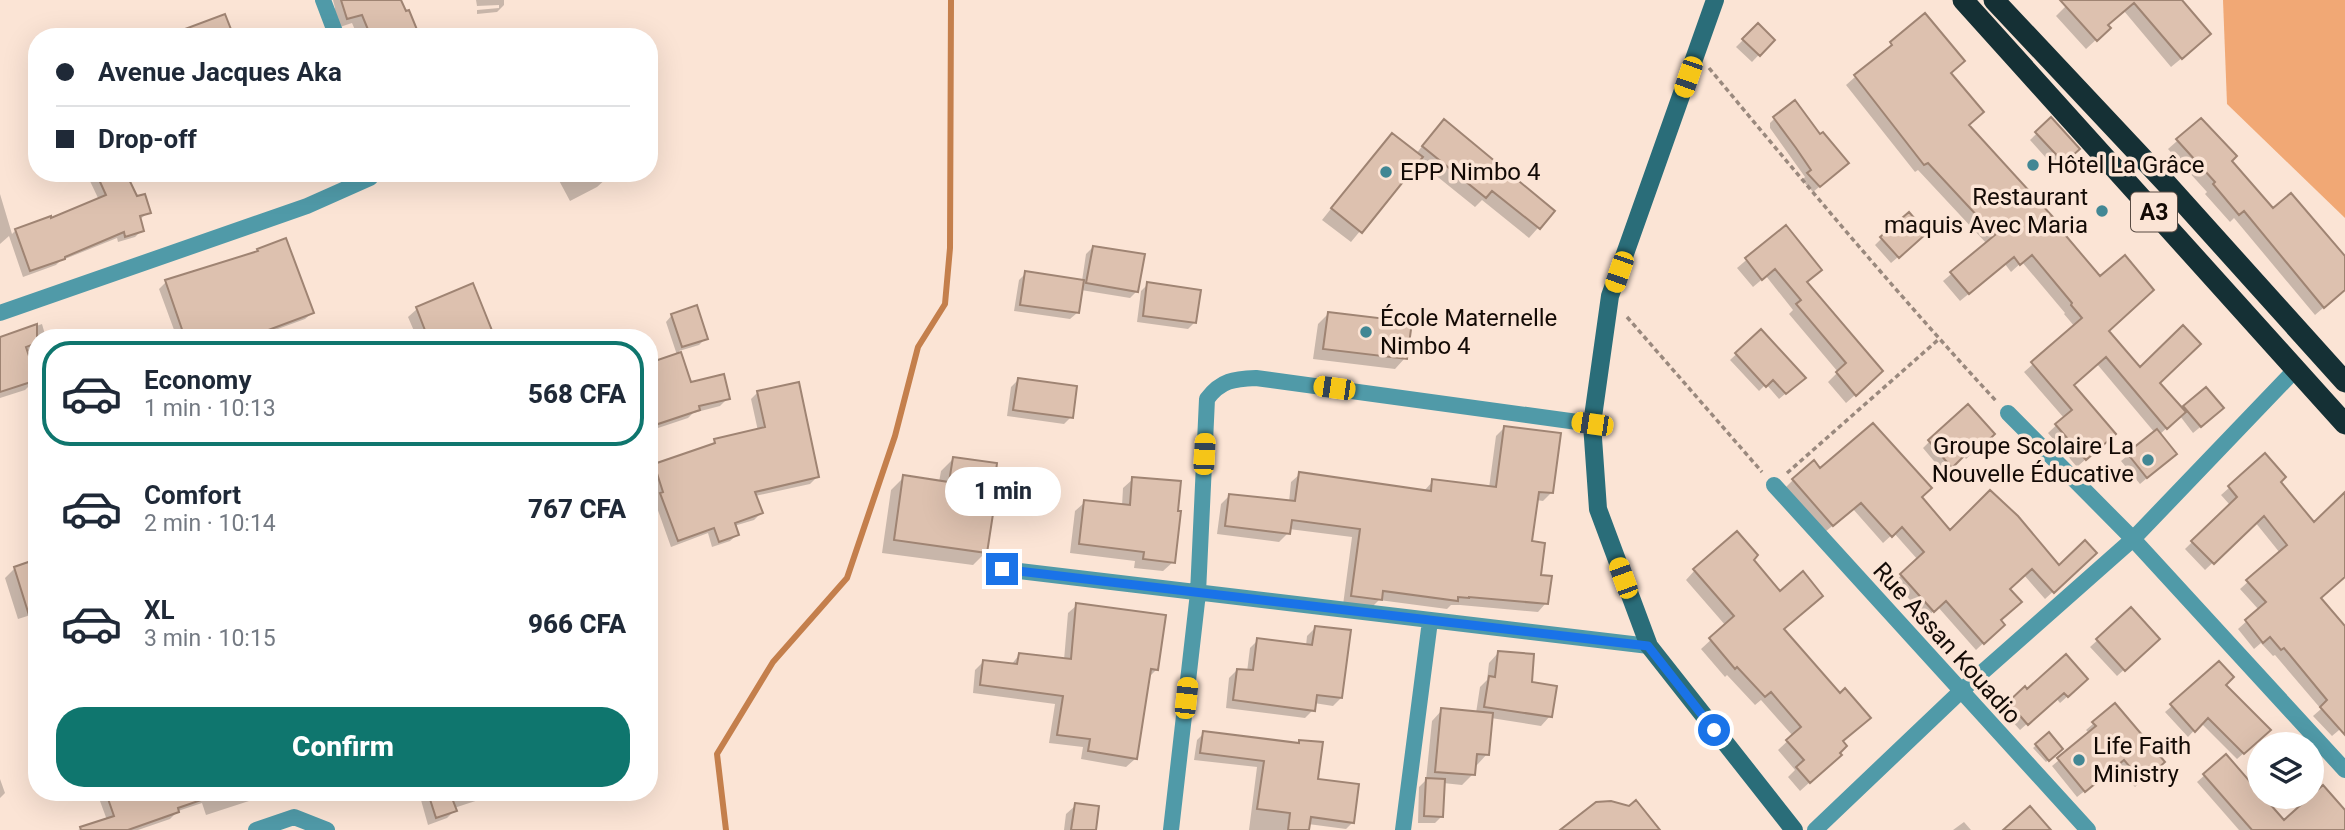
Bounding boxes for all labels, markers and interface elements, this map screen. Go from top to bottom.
car [1672,54,1705,100]
text: Avenue Jacques Aka [98,57,342,87]
text: Drop-off [98,124,197,154]
place label: Hôtel La Grâce [2047,151,2204,179]
marker: Hôtel La Grâce [2025,157,2041,173]
place label: EPP Nimbo 4 [1400,158,1540,186]
marker: EPP Nimbo 4 [1378,164,1394,180]
place label: Restaurant maquis Avec Maria [1884,183,2088,239]
road number: A3 [2131,192,2177,232]
marker: Restaurant maquis Avec Maria [2094,203,2110,219]
car [1603,249,1636,295]
place label: École Maternelle Nimbo 4 [1380,304,1557,360]
marker: École Maternelle Nimbo 4 [1358,324,1374,340]
icon: car [60,362,123,425]
text: Economy [144,365,251,395]
car [1312,375,1357,401]
text: 568 CFA [528,379,626,409]
text: 1 min · 10:13 [144,395,276,422]
car [1570,411,1615,437]
car [1193,432,1216,476]
place label: Groupe Scolaire La Nouvelle Éducative [1932,432,2134,488]
marker: Groupe Scolaire La Nouvelle Éducative [2140,452,2156,468]
callout: 1 min [944,468,1060,516]
icon: car [60,477,123,540]
text: 1 min [974,478,1032,505]
text: Comfort [144,480,241,510]
text: 767 CFA [528,494,626,524]
text: 2 min · 10:14 [144,510,276,537]
route end [986,553,1018,585]
car [1606,555,1641,601]
street label: Rue Assan Kouadio [1867,557,2027,729]
icon: car [60,592,123,655]
text: XL [144,595,175,625]
text: 966 CFA [528,609,626,639]
text: 3 min · 10:15 [144,625,276,652]
car [1174,676,1199,720]
button: Confirm [56,707,630,787]
route start [1698,714,1730,746]
place label: Life Faith Ministry [2093,732,2191,788]
map controls [2247,732,2324,809]
button: layers [2247,732,2324,809]
marker: Life Faith Ministry [2071,752,2087,768]

